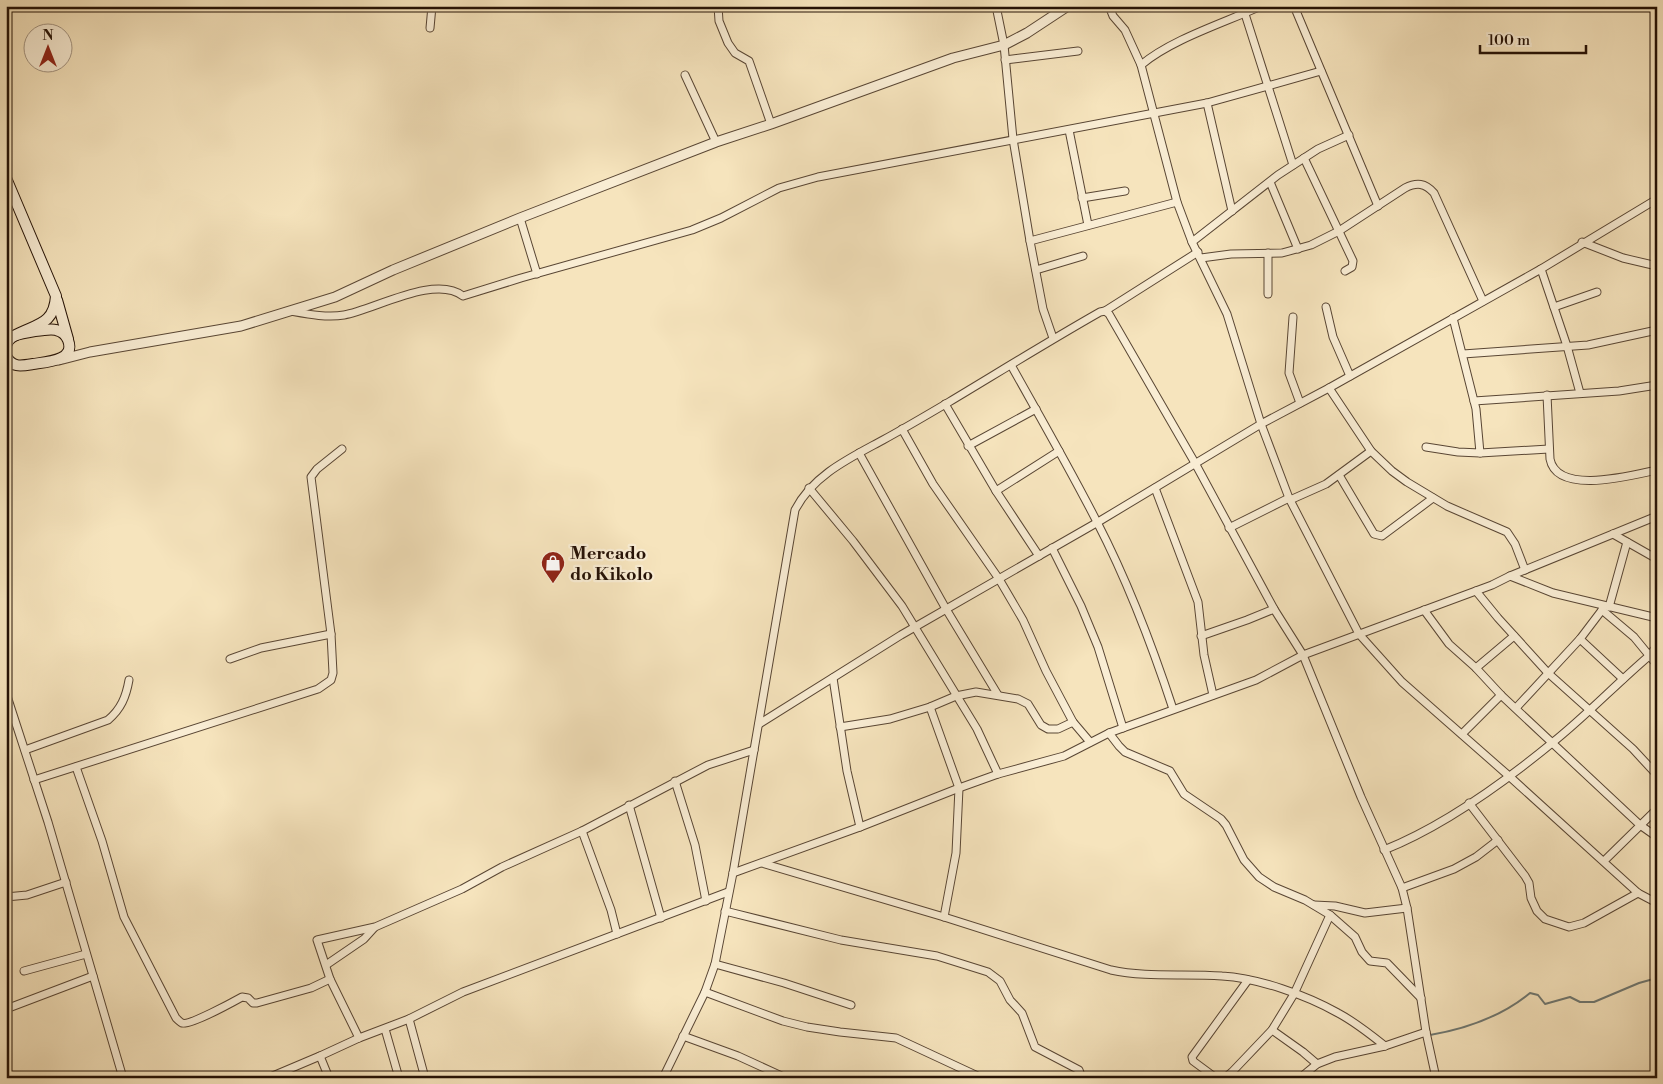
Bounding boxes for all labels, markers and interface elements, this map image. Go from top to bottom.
north arrow [22,22,72,72]
scale bar [1480,22,1587,54]
text: N [42,27,54,45]
text: 100 m [1488,31,1530,50]
place label: Mercado do Kikolo [570,542,653,586]
shop icon: Mercado do Kikolo [540,550,566,584]

